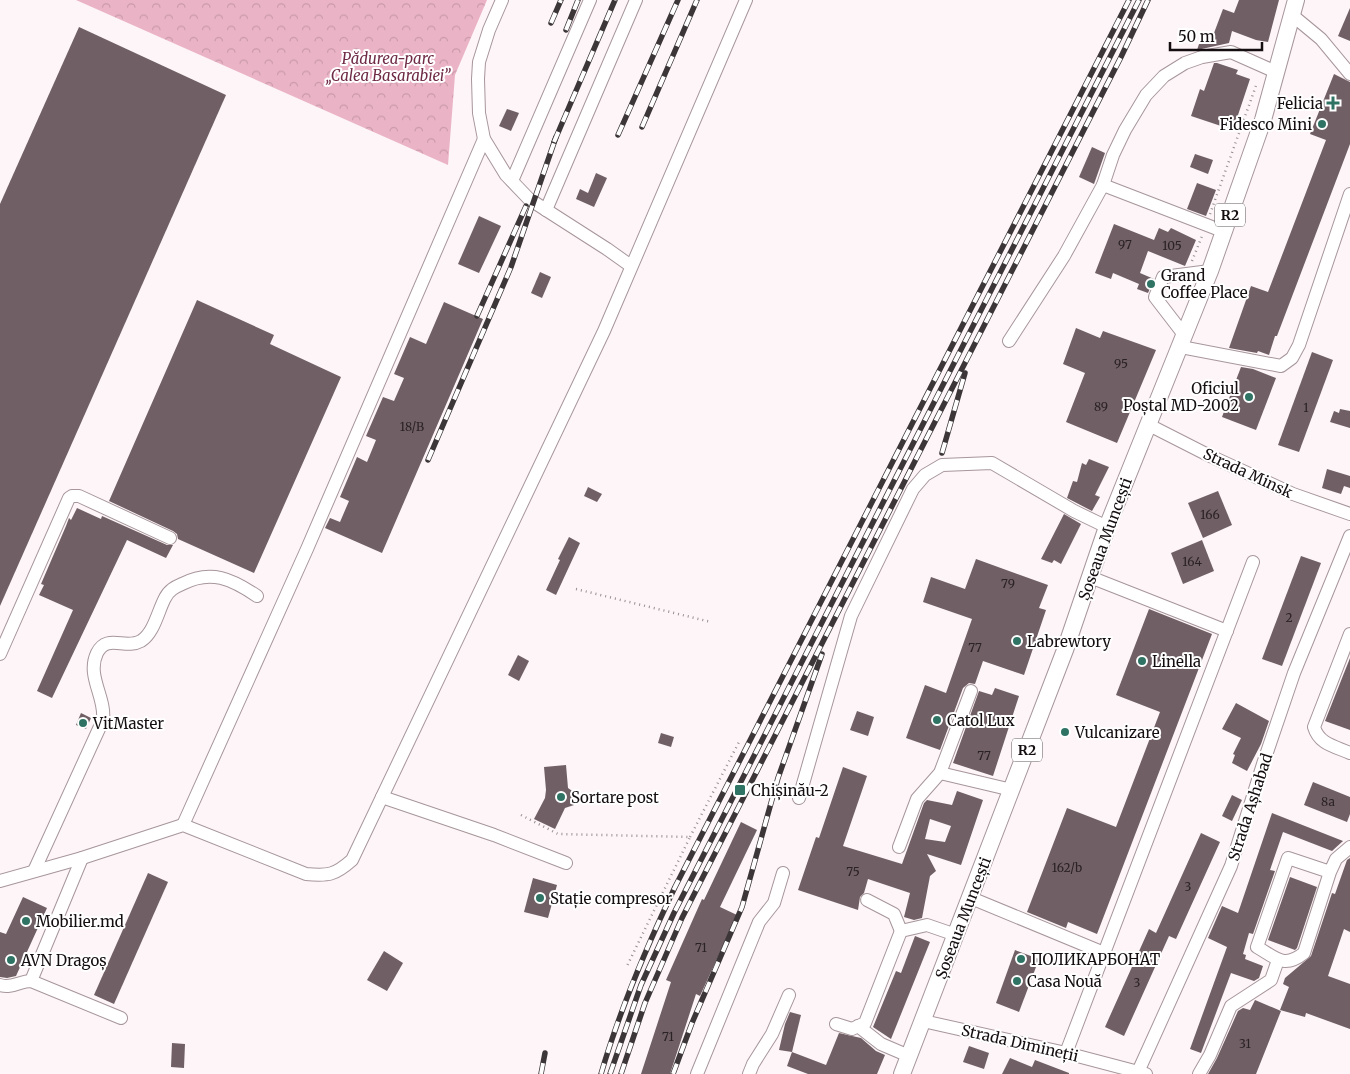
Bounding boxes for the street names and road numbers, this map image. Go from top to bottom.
road number: R2 [1215,204,1245,226]
street label: Strada Minsk [1200,444,1296,502]
street label: Șoseaua Muncești [1074,475,1137,603]
road number: R2 [1012,738,1042,762]
street label: Strada Așhabad [1224,751,1277,864]
street label: Șoseaua Muncești [931,854,996,982]
street label: Strada Dimineții [959,1020,1080,1067]

